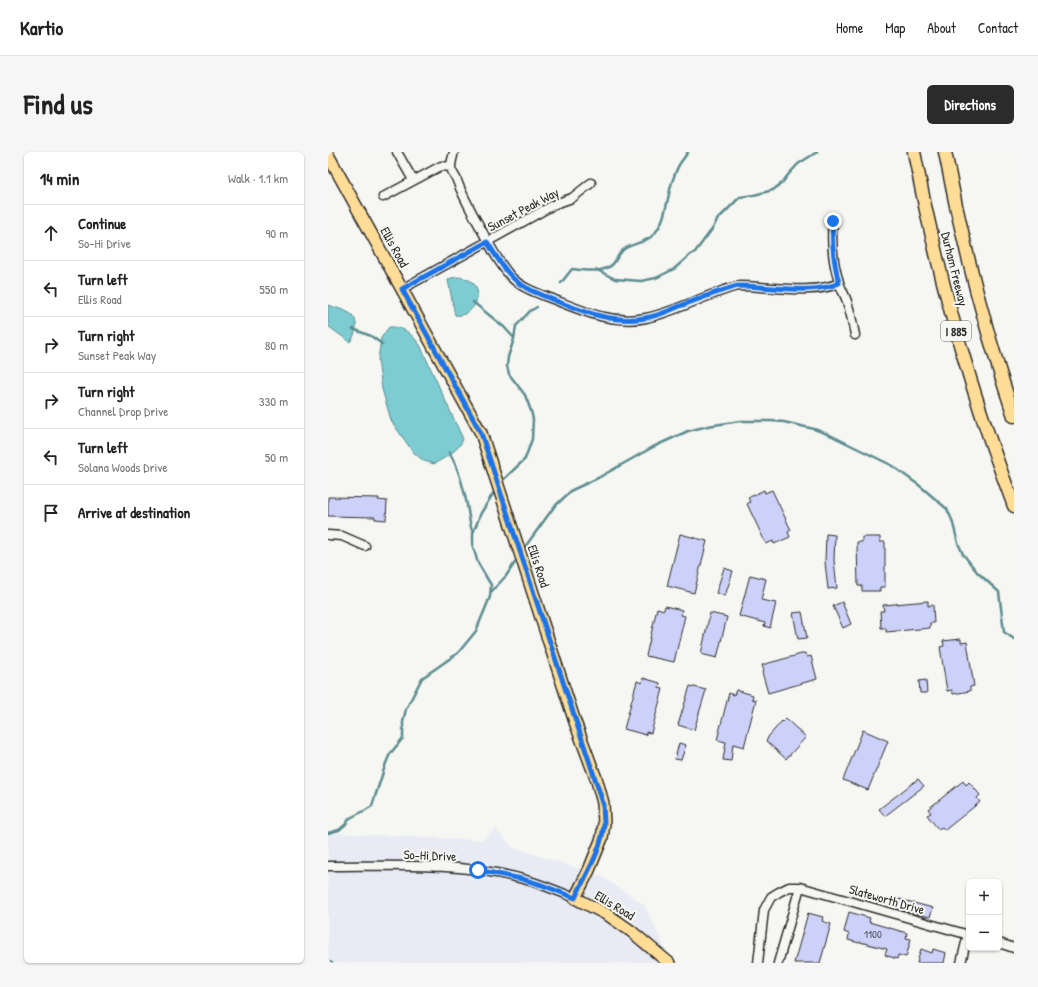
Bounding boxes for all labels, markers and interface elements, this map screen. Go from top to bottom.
text: Kartio [20,15,63,41]
text: Home [836,18,863,37]
text: Map [885,18,905,37]
text: About [927,18,956,37]
text: Contact [978,18,1018,37]
text: Find us [24,85,93,123]
button: Directions [927,85,1014,124]
text: 14 min [40,167,80,190]
text: Walk · 1.1 km [228,169,288,187]
street label: Sunset Peak Way [484,182,562,235]
route end [824,212,842,230]
text: Continue [78,213,126,234]
icon: ahead [40,222,62,244]
text: 90 m [266,224,288,242]
street label: Ellis Road [377,224,413,270]
street label: Durham Freeway [937,230,973,308]
text: So-Hi Drive [78,234,131,252]
text: Turn left [78,269,128,290]
icon: left [40,278,62,300]
text: 550 m [259,280,288,298]
text: Ellis Road [78,290,122,308]
road number: I 885 [941,321,971,341]
text: Turn right [78,325,134,346]
icon: right [40,334,62,356]
text: 80 m [265,336,288,354]
text: Sunset Peak Way [78,346,156,364]
text: Turn right [78,381,134,402]
icon: right [40,390,62,412]
text: 330 m [259,392,288,410]
text: Channel Drop Drive [78,402,169,420]
text: Turn left [78,437,128,458]
icon: left [40,446,62,468]
text: 50 m [265,448,288,466]
text: Solana Woods Drive [78,458,168,476]
icon: arrive [40,502,62,524]
text: Arrive at destination [78,502,190,523]
street label: Ellis Road [524,542,554,590]
street label: So-Hi Drive [403,845,457,865]
route start [469,861,487,879]
map controls [966,879,1002,951]
button: + [966,879,1002,915]
street label: Slateworth Drive [847,880,927,918]
street label: Ellis Road [592,886,638,924]
button: − [966,915,1002,951]
house number: 1100 [864,927,882,941]

